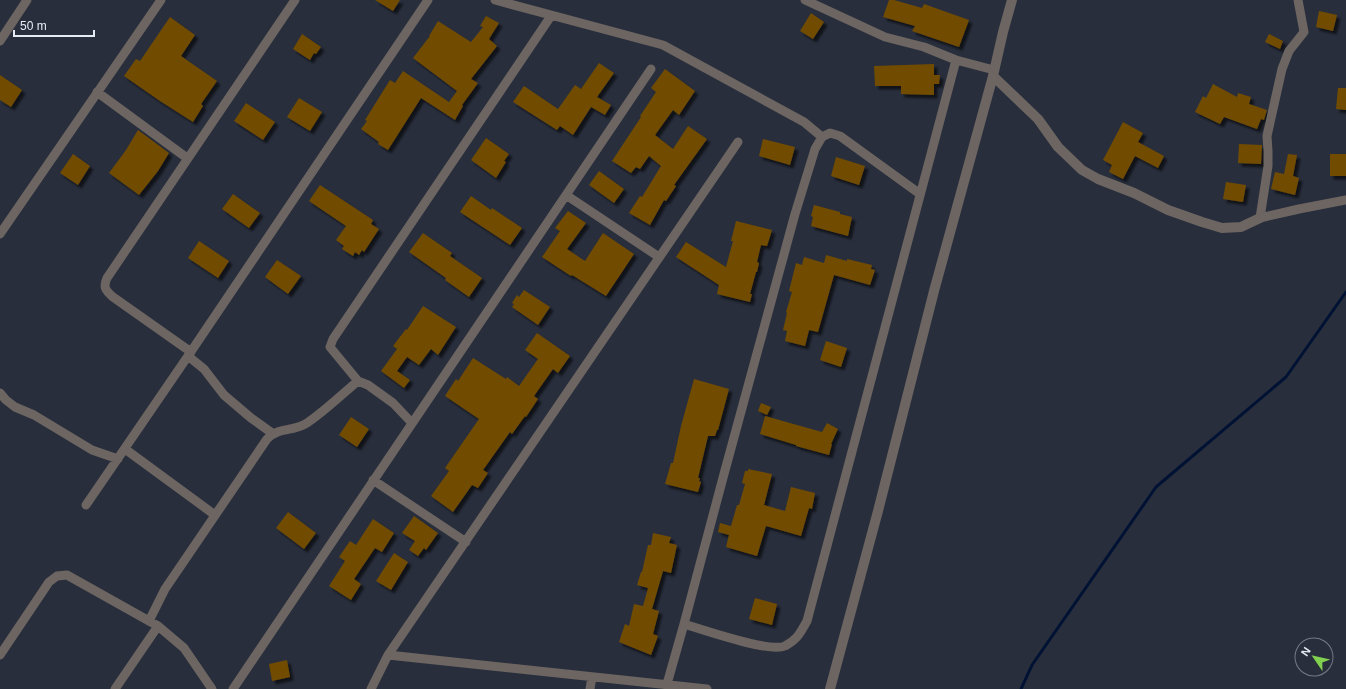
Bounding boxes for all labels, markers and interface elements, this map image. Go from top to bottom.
scale bar [14,12,94,38]
text: 50 m [20,19,47,33]
north arrow [1294,637,1334,677]
text: N [1299,645,1313,658]

